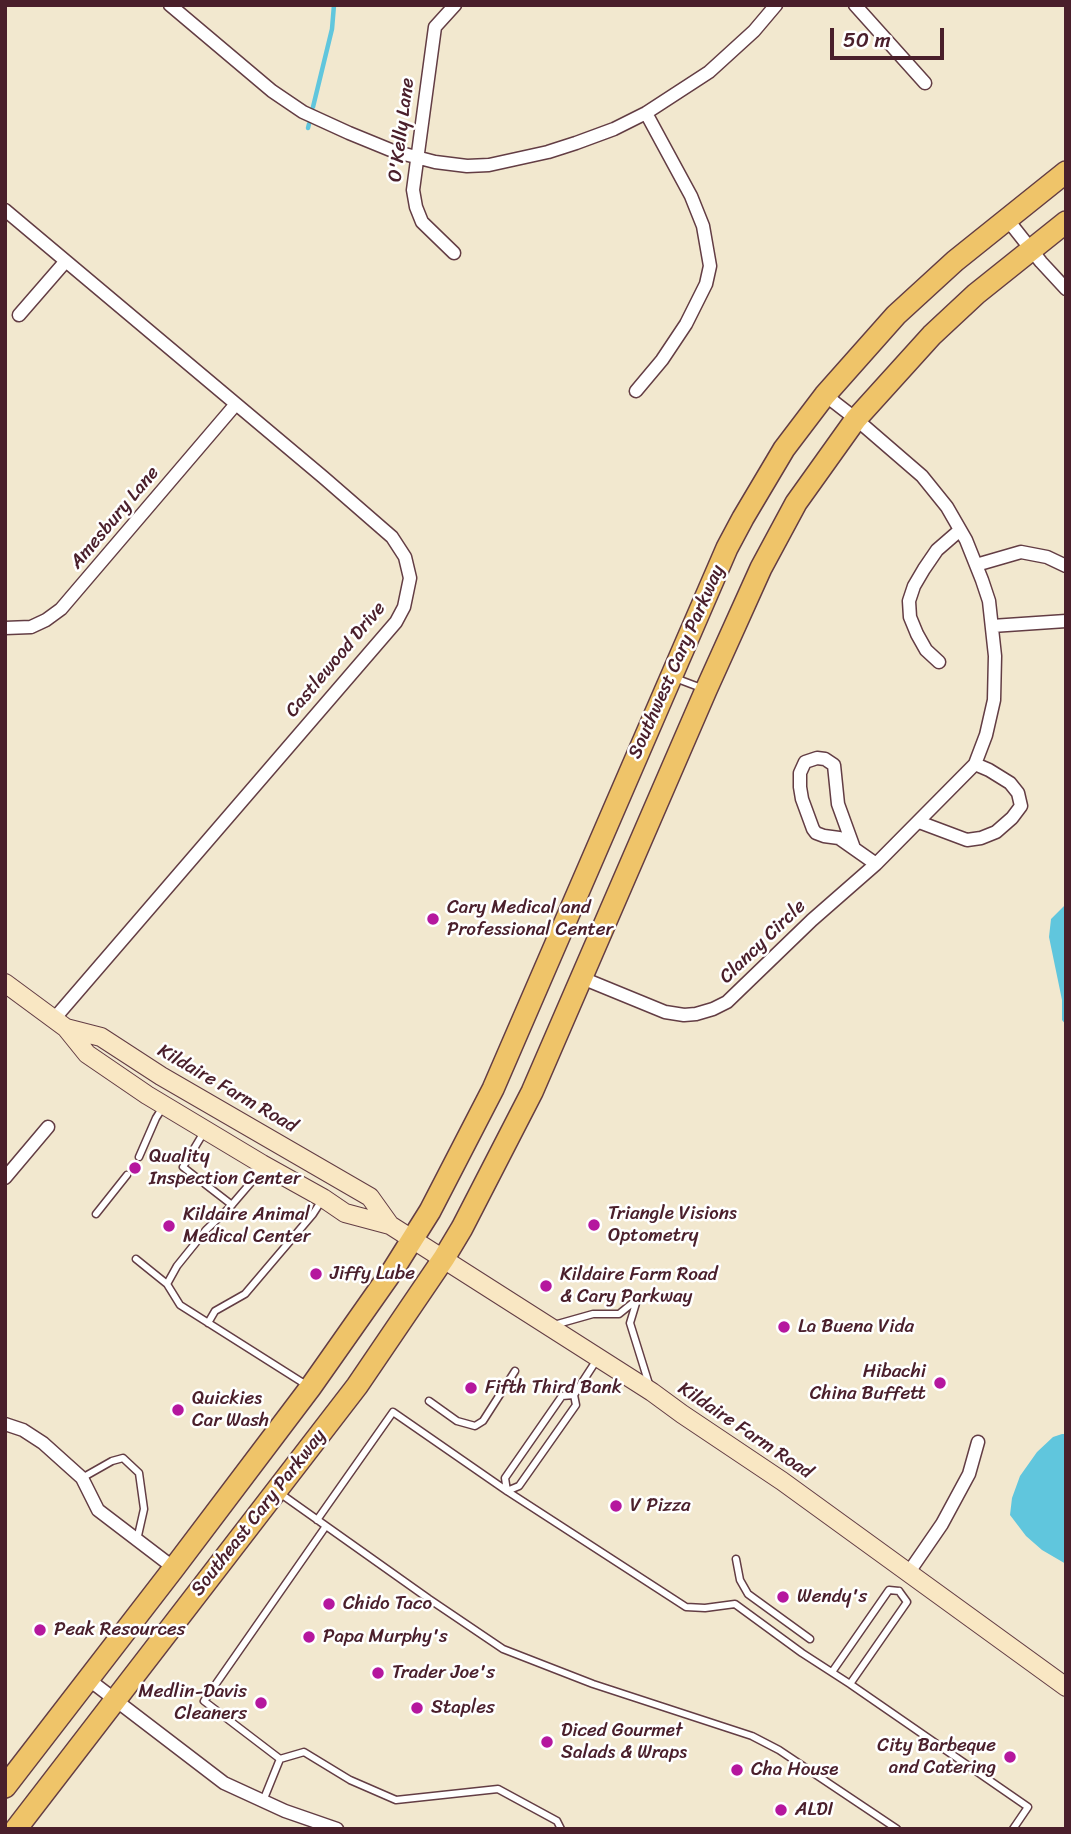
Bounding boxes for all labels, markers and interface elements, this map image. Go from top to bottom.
scale bar [833,14,947,58]
text: 50 m [843,21,891,59]
street label: O'Kelly Lane [384,77,420,183]
street label: Amesbury Lane [66,462,164,574]
street label: Southwest Cary Parkway [624,562,730,762]
street label: Castlewood Drive [281,598,391,722]
street label: Clancy Circle [715,895,811,989]
place label: Cary Medical and Professional Center [447,897,613,941]
marker: Cary Medical and Professional Center [425,911,441,927]
street label: Kildaire Farm Road [153,1040,301,1138]
place label: Quality Inspection Center [149,1146,301,1190]
marker: Quality Inspection Center [127,1160,143,1176]
place label: Triangle Visions Optometry [608,1203,737,1247]
place label: Kildaire Animal Medical Center [183,1204,311,1248]
marker: Triangle Visions Optometry [586,1217,602,1233]
marker: Kildaire Animal Medical Center [161,1218,177,1234]
place label: Jiffy Lube [330,1263,415,1285]
place label: Kildaire Farm Road & Cary Parkway [560,1264,717,1308]
marker: Jiffy Lube [308,1266,324,1282]
marker: Kildaire Farm Road & Cary Parkway [538,1278,554,1294]
place label: La Buena Vida [798,1316,914,1338]
marker: La Buena Vida [776,1319,792,1335]
place label: Hibachi China Buffett [810,1361,926,1405]
marker: Hibachi China Buffett [932,1375,948,1391]
place label: Fifth Third Bank [485,1377,622,1399]
street label: Kildaire Farm Road [673,1378,817,1484]
marker: Fifth Third Bank [463,1380,479,1396]
place label: Quickies Car Wash [192,1388,269,1432]
marker: Quickies Car Wash [170,1402,186,1418]
street label: Southeast Cary Parkway [187,1425,331,1601]
place label: V Pizza [630,1495,691,1517]
marker: V Pizza [608,1498,624,1514]
place label: Wendy's [797,1586,867,1608]
marker: Wendy's [775,1589,791,1605]
place label: Chido Taco [343,1593,432,1615]
marker: Chido Taco [321,1596,337,1612]
place label: Peak Resources [54,1619,186,1641]
marker: Peak Resources [32,1622,48,1638]
place label: Papa Murphy's [323,1626,448,1648]
marker: Papa Murphy's [301,1629,317,1645]
place label: Trader Joe's [392,1662,495,1684]
marker: Trader Joe's [370,1665,386,1681]
place label: Medlin-Davis Cleaners [138,1681,247,1725]
marker: Medlin-Davis Cleaners [253,1695,269,1711]
place label: Staples [431,1697,495,1719]
marker: Staples [409,1700,425,1716]
place label: Diced Gourmet Salads & Wraps [561,1720,687,1764]
marker: Diced Gourmet Salads & Wraps [539,1734,555,1750]
place label: City Barbeque and Catering [877,1735,996,1779]
marker: City Barbeque and Catering [1002,1749,1018,1765]
place label: Cha House [751,1759,838,1781]
marker: Cha House [729,1762,745,1778]
place label: ALDI [795,1799,833,1821]
marker: ALDI [773,1802,789,1818]

